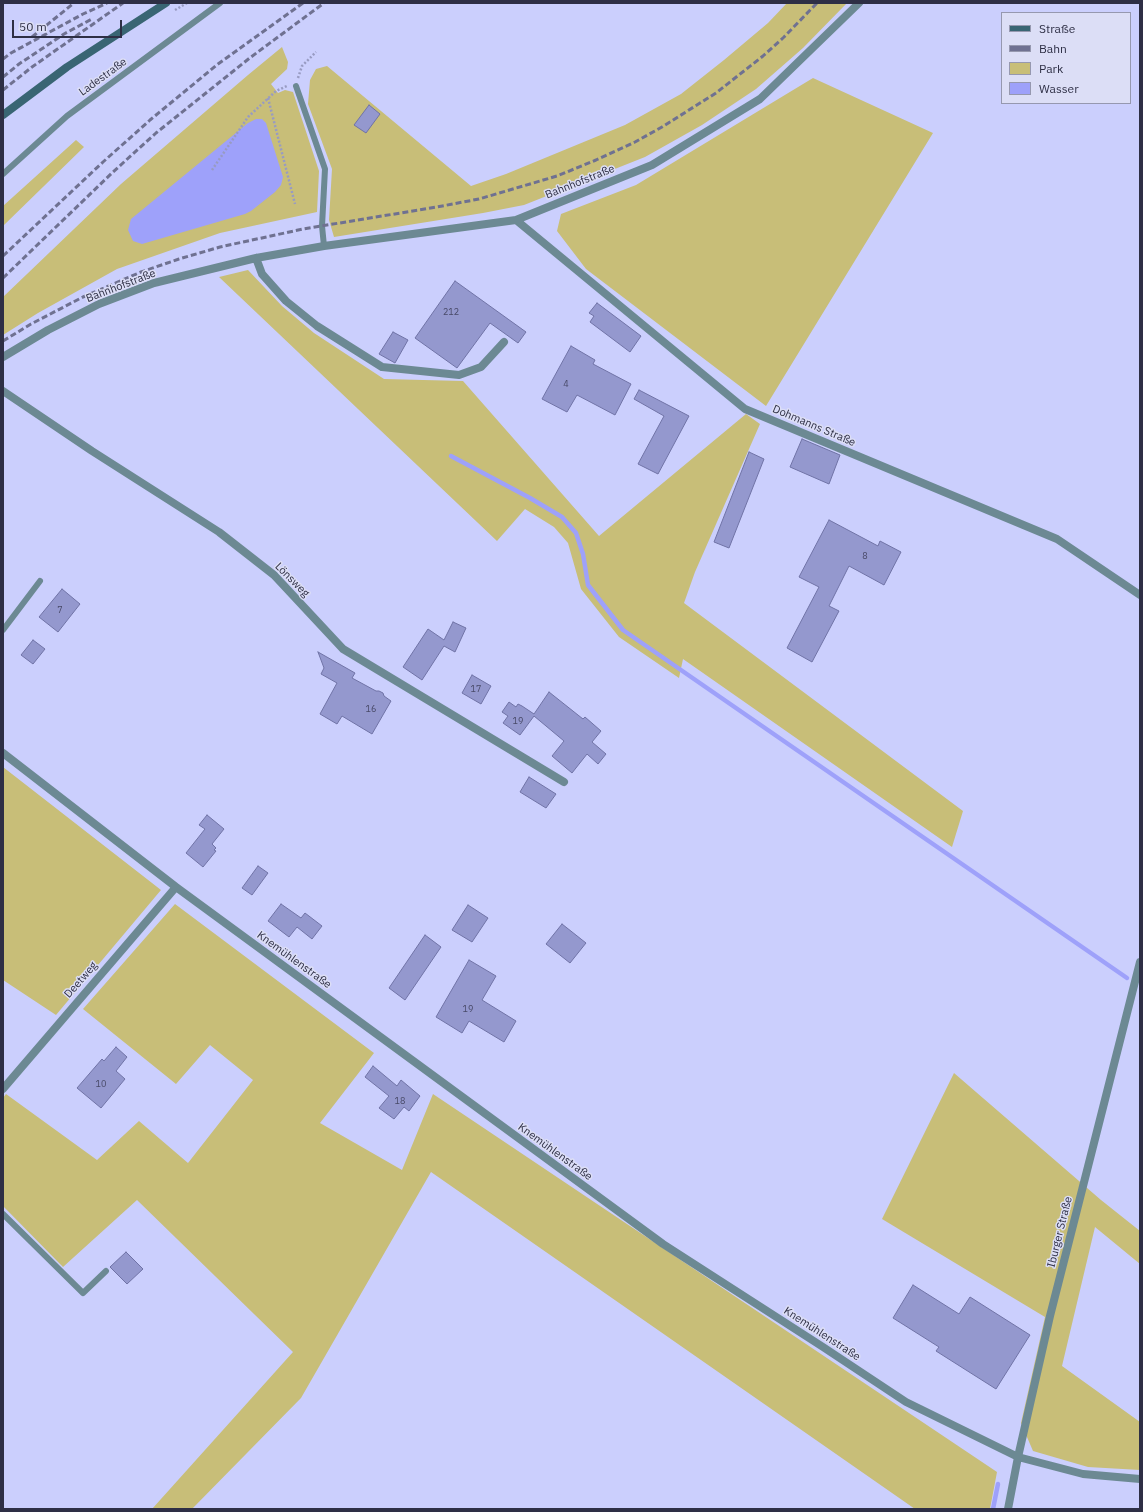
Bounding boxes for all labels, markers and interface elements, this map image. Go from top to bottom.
scale bar [14,12,124,38]
legend [1001,12,1131,104]
text: 50 m [19,19,47,34]
text: Straße [1039,21,1075,36]
text: Bahn [1039,41,1067,56]
street label: Ladestraße [77,55,129,99]
text: Park [1039,61,1063,76]
text: Wasser [1039,81,1079,96]
street label: Bahnhofstraße [543,162,617,202]
street label: Bahnhofstraße [84,267,158,305]
house number: 212 [443,307,459,317]
house number: 4 [563,379,569,389]
street label: Dohmanns Straße [770,403,858,449]
house number: 8 [862,551,868,561]
street label: Lönsweg [272,560,312,600]
house number: 7 [57,605,63,615]
house number: 17 [471,684,481,694]
house number: 16 [366,704,376,714]
house number: 19 [513,716,523,726]
street label: Knemühlenstraße [254,929,334,991]
street label: Deetweg [62,959,100,1001]
house number: 19 [463,1004,473,1014]
house number: 10 [96,1079,106,1089]
house number: 18 [395,1096,405,1106]
street label: Knemühlenstraße [515,1121,595,1183]
street label: Iburger Straße [1045,1195,1075,1269]
street label: Knemühlenstraße [781,1304,863,1364]

